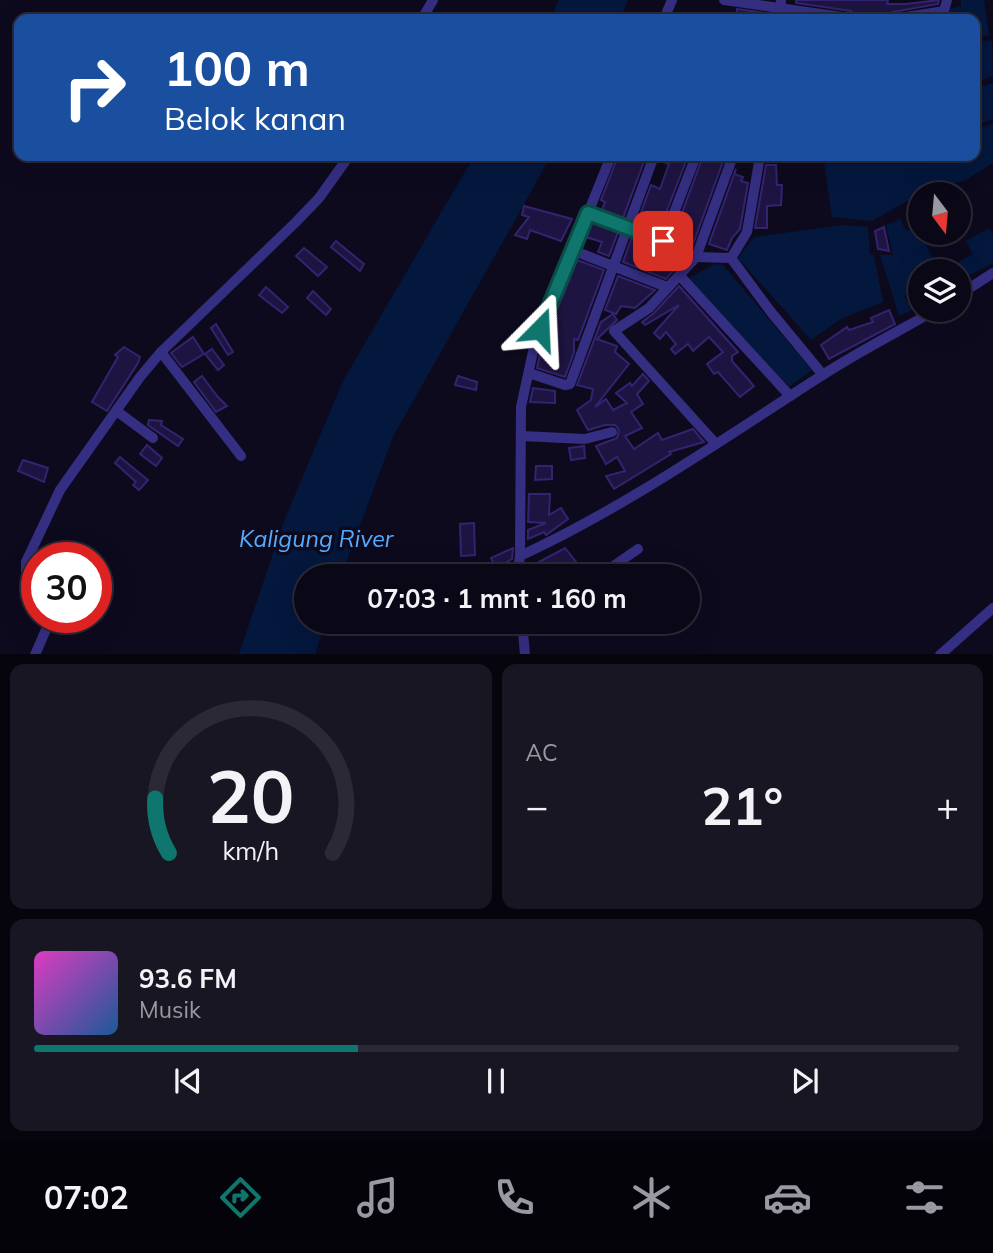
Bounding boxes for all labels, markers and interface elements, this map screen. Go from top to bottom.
text: 100 m [164,37,310,98]
icon: right [49,42,140,133]
text: Belok kanan [164,98,346,138]
north arrow [908,182,971,245]
map controls [908,182,971,322]
pin [633,211,693,271]
icon: arrive [644,222,682,260]
button: layers [908,259,971,322]
position arrow [503,292,577,366]
water label: Kaligung River [239,524,395,553]
speed limit sign: 30 [21,542,112,633]
text: 07:03 · 1 mnt · 160 m [367,582,627,615]
text: AC [526,738,558,767]
text: 20 [207,750,294,841]
text: 21° [701,773,783,838]
text: − [526,782,548,830]
text: + [936,782,959,830]
text: km/h [222,834,279,865]
text: 93.6 FM [139,962,237,995]
text: Musik [139,995,201,1024]
icon: previous [169,1062,207,1100]
icon: pause [477,1062,515,1100]
icon: next [786,1062,824,1100]
icon: directions [216,1173,265,1222]
icon: music [353,1173,402,1222]
icon: phone [490,1173,539,1222]
icon: climate [627,1173,676,1222]
icon: car [763,1173,812,1222]
icon: filters [900,1173,949,1222]
text: 07:02 [44,1177,129,1217]

